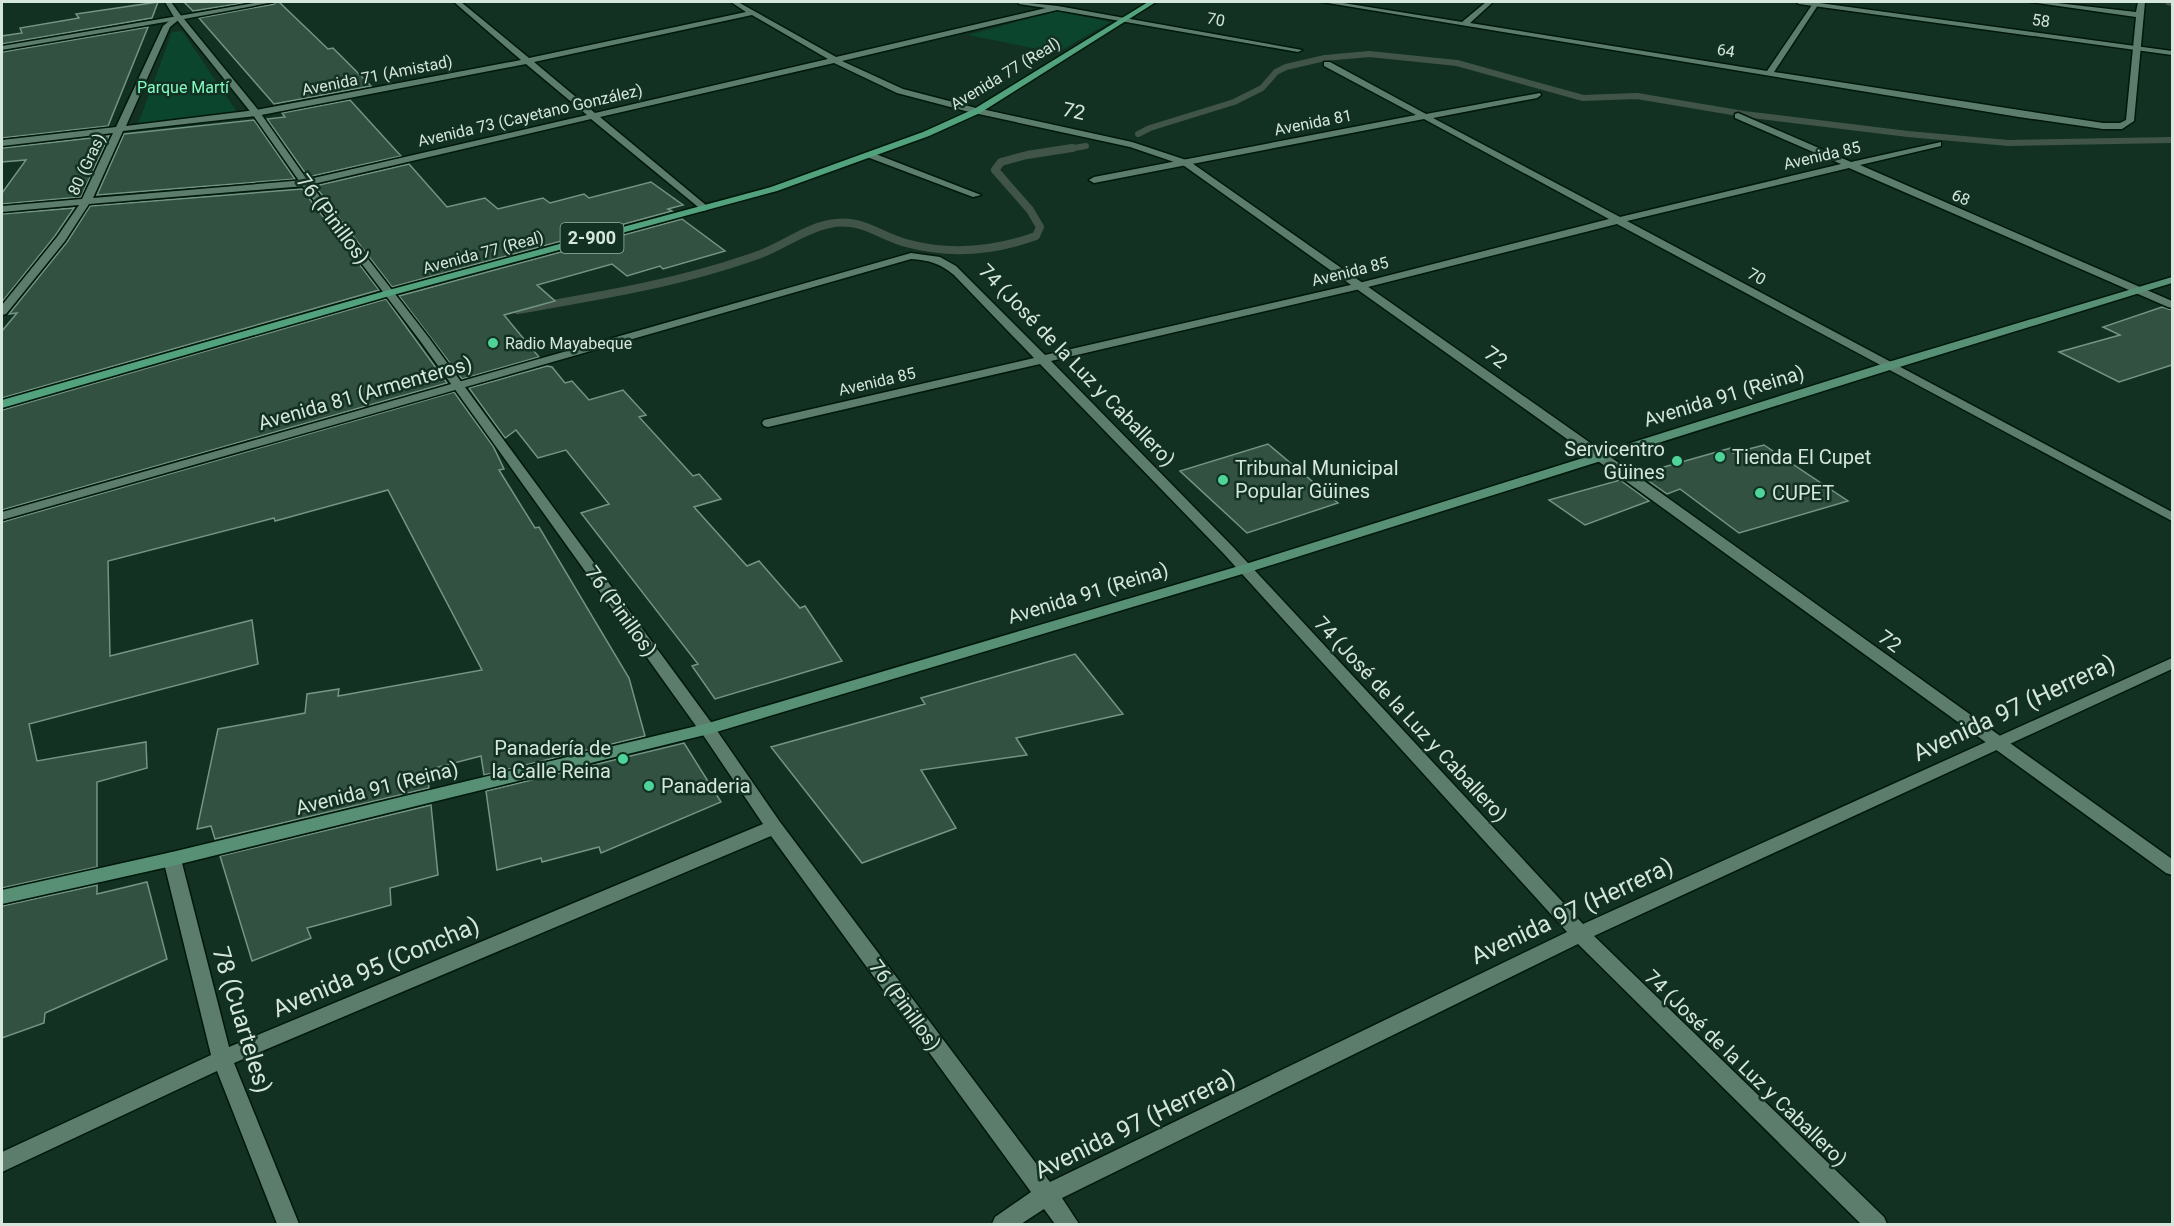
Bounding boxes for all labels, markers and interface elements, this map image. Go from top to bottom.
street label: 70 [1205,9,1226,30]
street label: 58 [2031,10,2051,31]
street label: Avenida 77 (Real) [947,33,1064,114]
street label: 64 [1716,40,1736,61]
street label: Avenida 71 (Amistad) [300,52,454,99]
park label: Parque Martí [137,78,230,97]
street label: Avenida 73 (Cayetano González) [416,80,644,151]
street label: 72 [1061,97,1087,125]
street label: Avenida 81 [1273,106,1353,139]
street label: 80 (Gras) [64,130,109,198]
street label: Avenida 85 [1782,137,1863,174]
street label: 76 (Pinillos) [291,169,375,269]
street label: 68 [1949,185,1973,210]
road number: 2-900 [560,223,624,253]
street label: Avenida 77 (Real) [421,227,546,278]
street label: Avenida 85 [1310,253,1391,290]
street label: 74 (José de la Luz y Caballero) [974,259,1180,471]
street label: 70 [1744,264,1769,289]
place label: Radio Mayabeque [505,334,632,353]
marker: Radio Mayabeque [486,336,500,350]
street label: 72 [1480,341,1512,373]
street label: Avenida 81 (Armenteros) [255,351,475,435]
street label: Avenida 91 (Reina) [1641,360,1807,432]
street label: Avenida 85 [837,363,918,400]
place label: Servicentro Güines [1564,437,1665,484]
place label: Tienda El Cupet [1732,445,1871,469]
marker: Tienda El Cupet [1713,450,1727,464]
marker: Servicentro Güines [1670,454,1684,468]
place label: Tribunal Municipal Popular Güines [1235,456,1399,503]
marker: Tribunal Municipal Popular Güines [1216,473,1230,487]
place label: CUPET [1772,481,1834,505]
marker: CUPET [1753,486,1767,500]
street label: Avenida 91 (Reina) [1005,557,1171,629]
street label: 76 (Pinillos) [580,561,662,661]
street label: 74 (José de la Luz y Caballero) [1309,611,1513,827]
street label: 72 [1874,625,1906,657]
street label: Avenida 97 (Herrera) [1909,649,2119,767]
place label: Panadería de la Calle Reina [491,736,611,783]
marker: Panadería de la Calle Reina [616,752,630,766]
street label: Avenida 91 (Reina) [293,756,461,820]
place label: Panaderia [661,774,751,798]
marker: Panaderia [642,779,656,793]
street label: Avenida 97 (Herrera) [1467,852,1677,970]
street label: Avenida 95 (Concha) [268,911,484,1023]
street label: 78 (Cuarteles) [206,943,278,1097]
street label: 76 (Pinillos) [864,955,946,1055]
street label: 74 (José de la Luz y Caballero) [1640,965,1852,1171]
street label: Avenida 97 (Herrera) [1030,1063,1240,1185]

